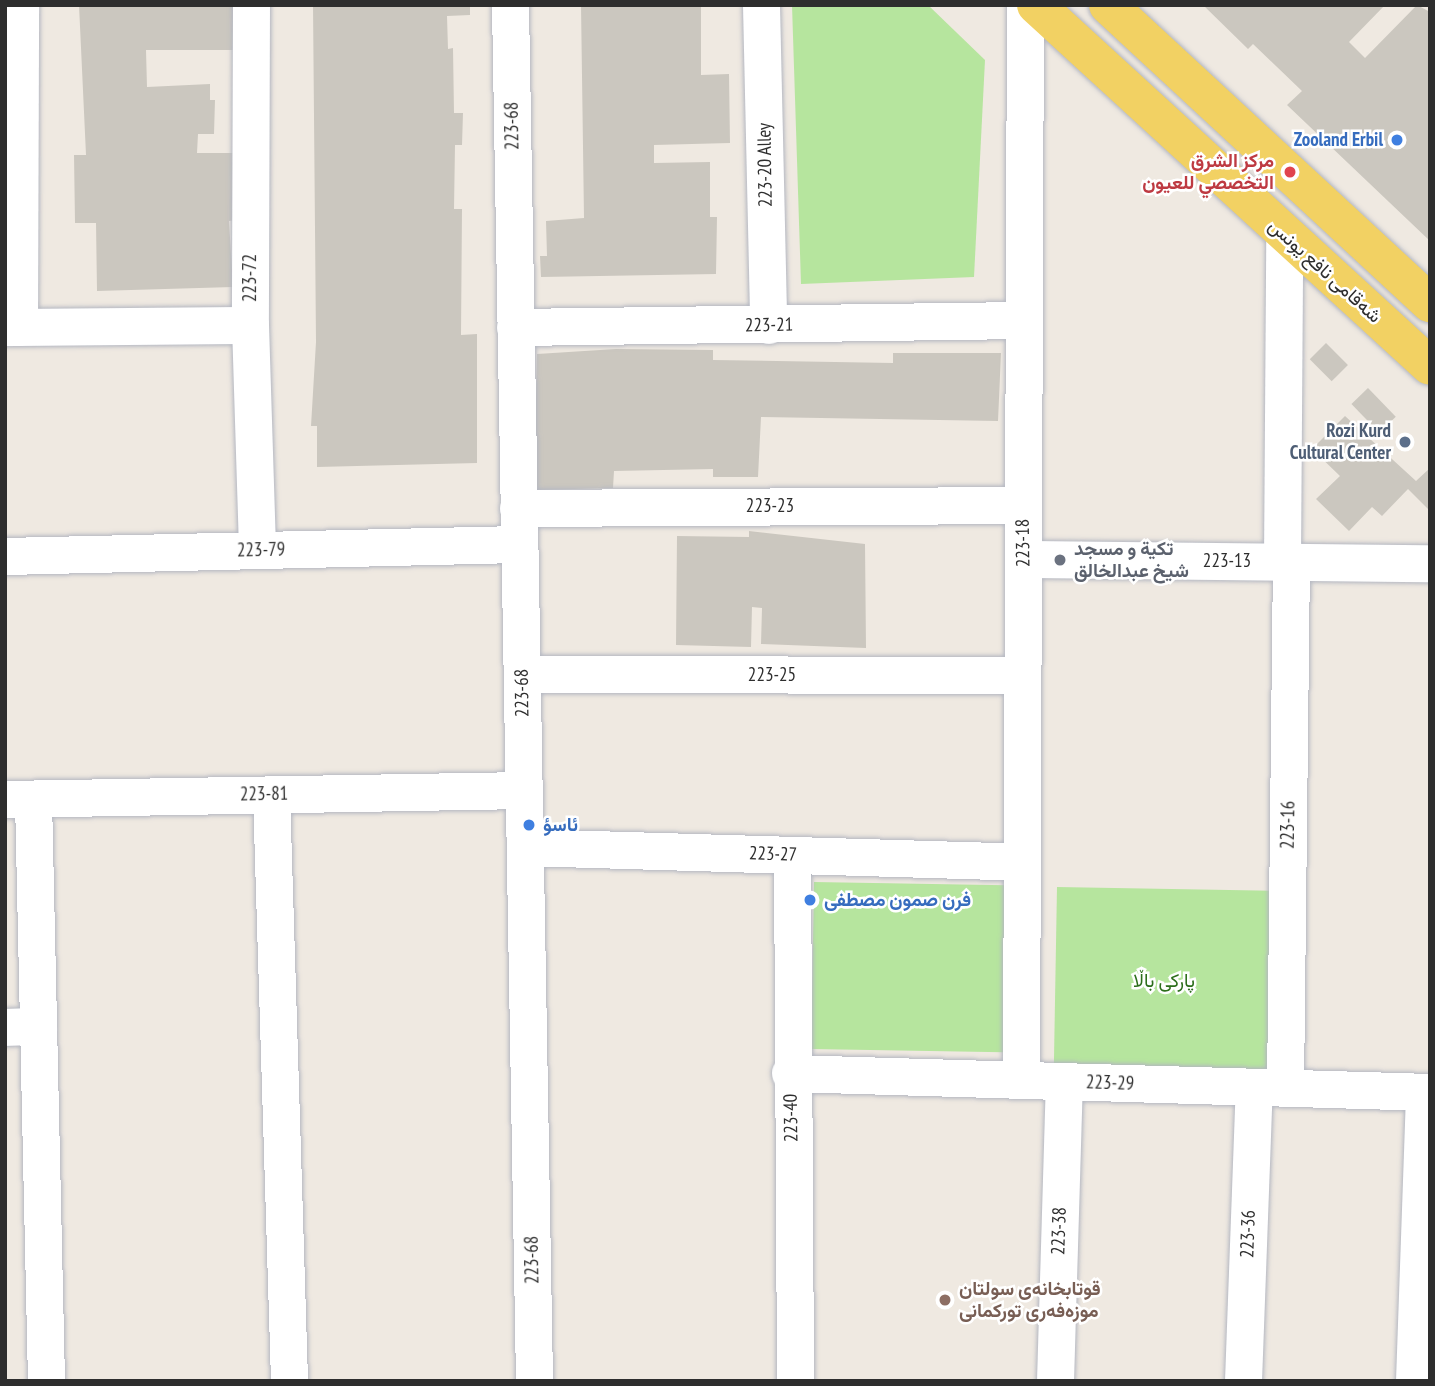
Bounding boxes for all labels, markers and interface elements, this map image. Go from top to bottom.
street label: 223-68 [500,102,524,150]
street label: 223-20 Alley [753,122,777,208]
place label: Zooland Erbil [1294,129,1383,151]
marker: Zooland Erbil [1389,132,1405,148]
place label: مركز الشرق التخصصي للعيون [1142,150,1274,194]
marker: مركز الشرق التخصصي للعيون [1280,162,1300,182]
street label: شەقامی نافع یونس [1264,214,1386,328]
street label: 223-72 [239,254,261,302]
street label: 223-21 [745,313,793,337]
place label: Rozi Kurd Cultural Center [1289,420,1391,464]
marker: Rozi Kurd Cultural Center [1397,434,1413,450]
street label: 223-23 [746,495,794,517]
street label: 223-18 [1011,519,1035,567]
street label: 223-79 [237,538,285,562]
place label: تكية و مسجد شيخ عبدالخالق [1074,538,1189,582]
street label: 223-13 [1203,550,1251,572]
marker: تكية و مسجد شيخ عبدالخالق [1052,552,1068,568]
street label: 223-25 [748,664,796,686]
street label: 223-68 [510,669,534,717]
street label: 223-81 [240,782,288,806]
street label: 223-16 [1276,801,1300,849]
place label: ئاسؤ [543,814,578,836]
marker: ئاسؤ [521,817,537,833]
street label: 223-27 [748,842,798,866]
place label: فرن صمون مصطفى [824,889,971,911]
marker: فرن صمون مصطفى [802,892,818,908]
park label: پارکی باڵا [1133,970,1195,992]
street label: 223-29 [1085,1071,1135,1095]
street label: 223-40 [779,1094,803,1142]
street label: 223-38 [1047,1206,1071,1256]
street label: 223-36 [1236,1209,1260,1259]
street label: 223-68 [520,1236,544,1284]
place label: قوتابخانەی سولتان موزەفەری تورکمانی [959,1278,1101,1322]
marker: قوتابخانەی سولتان موزەفەری تورکمانی [937,1292,953,1308]

